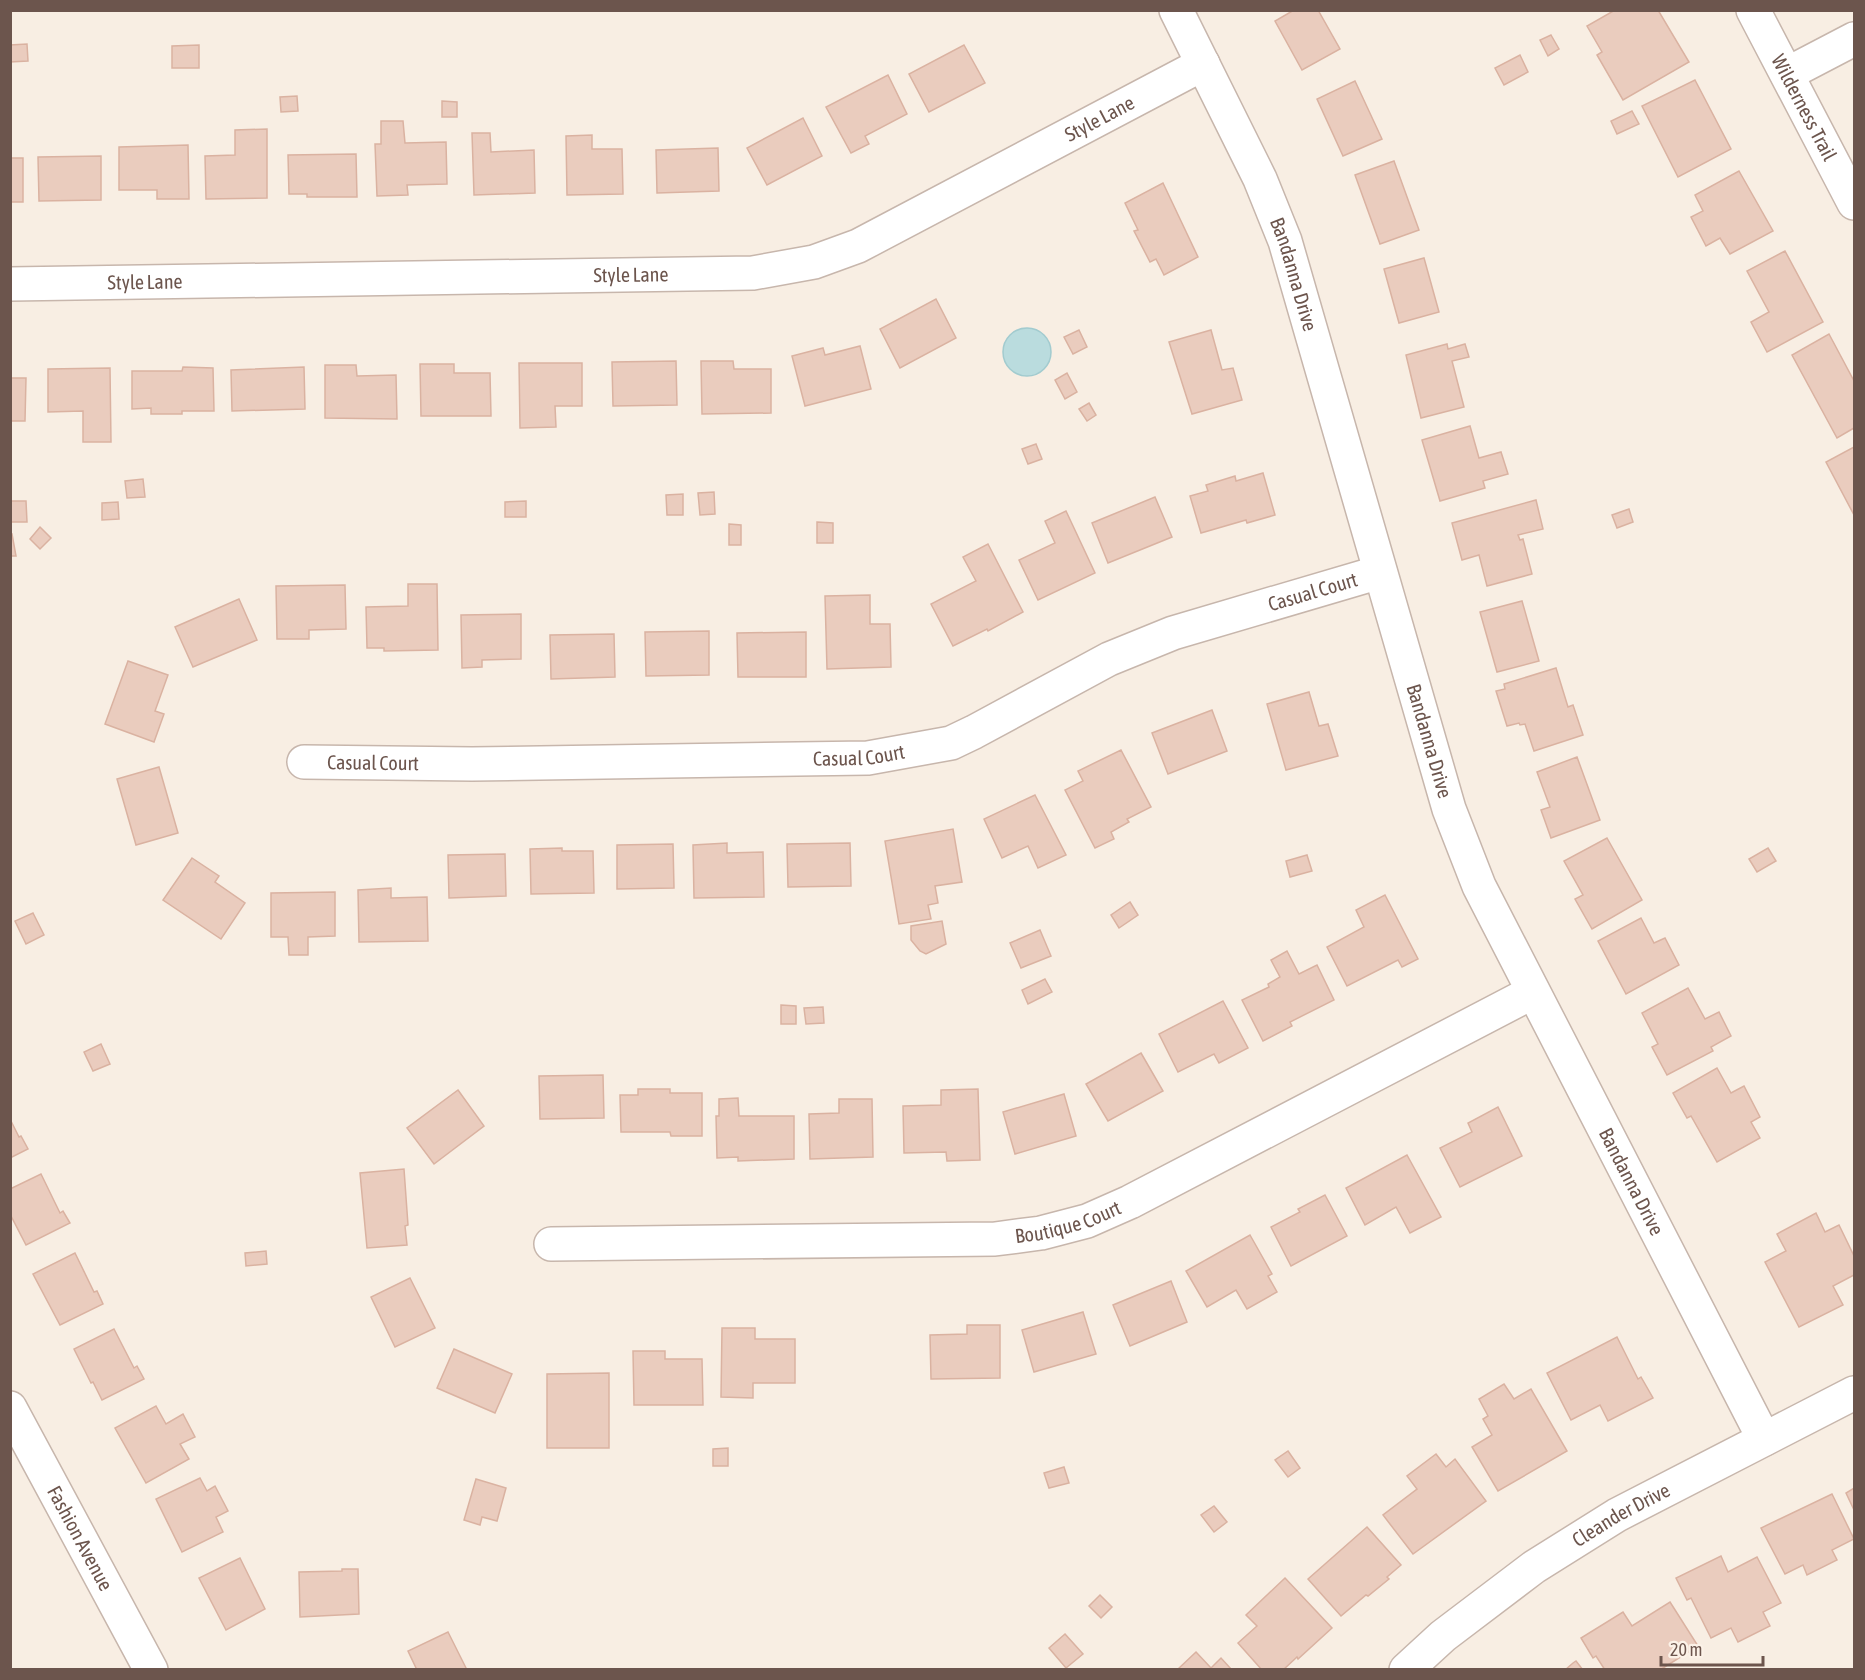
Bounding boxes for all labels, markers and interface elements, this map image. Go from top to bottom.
street label: Wilderness Trail [1767,50,1842,165]
street label: Style Lane [1061,90,1138,146]
street label: Bandanna Drive [1266,214,1322,334]
street label: Style Lane [593,262,669,286]
street label: Style Lane [107,269,183,294]
street label: Casual Court [1265,567,1360,615]
street label: Bandanna Drive [1402,681,1457,801]
street label: Casual Court [813,740,907,770]
street label: Casual Court [327,750,419,774]
street label: Bandanna Drive [1595,1124,1669,1239]
street label: Boutique Court [1014,1195,1124,1247]
street label: Cleander Drive [1568,1478,1673,1551]
street label: Fashion Avenue [43,1482,118,1594]
scale bar [1661,1629,1763,1667]
text: 20 m [1670,1639,1702,1660]

